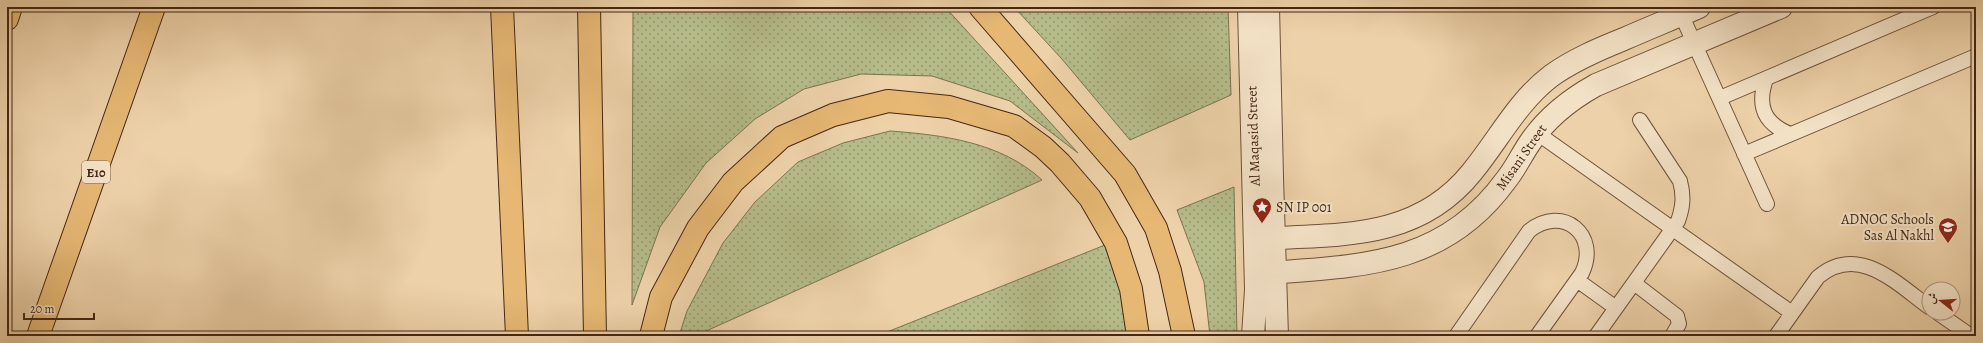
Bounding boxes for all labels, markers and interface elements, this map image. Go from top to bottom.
street label: Al Maqasid Street [1242,85,1265,187]
street label: Misani Street [1492,120,1551,194]
road number: E10 [82,161,110,183]
place icon: SN IP 001 [1251,196,1273,224]
place label: SN IP 001 [1276,198,1332,217]
place label: ADNOC Schools Sas Al Nakhl [1840,210,1935,245]
school or university icon: ADNOC Schools Sas Al Nakhl [1937,216,1959,244]
north arrow [1921,281,1961,321]
text: ش [1923,291,1941,306]
scale bar [24,295,94,321]
text: 20 m [30,301,54,317]

